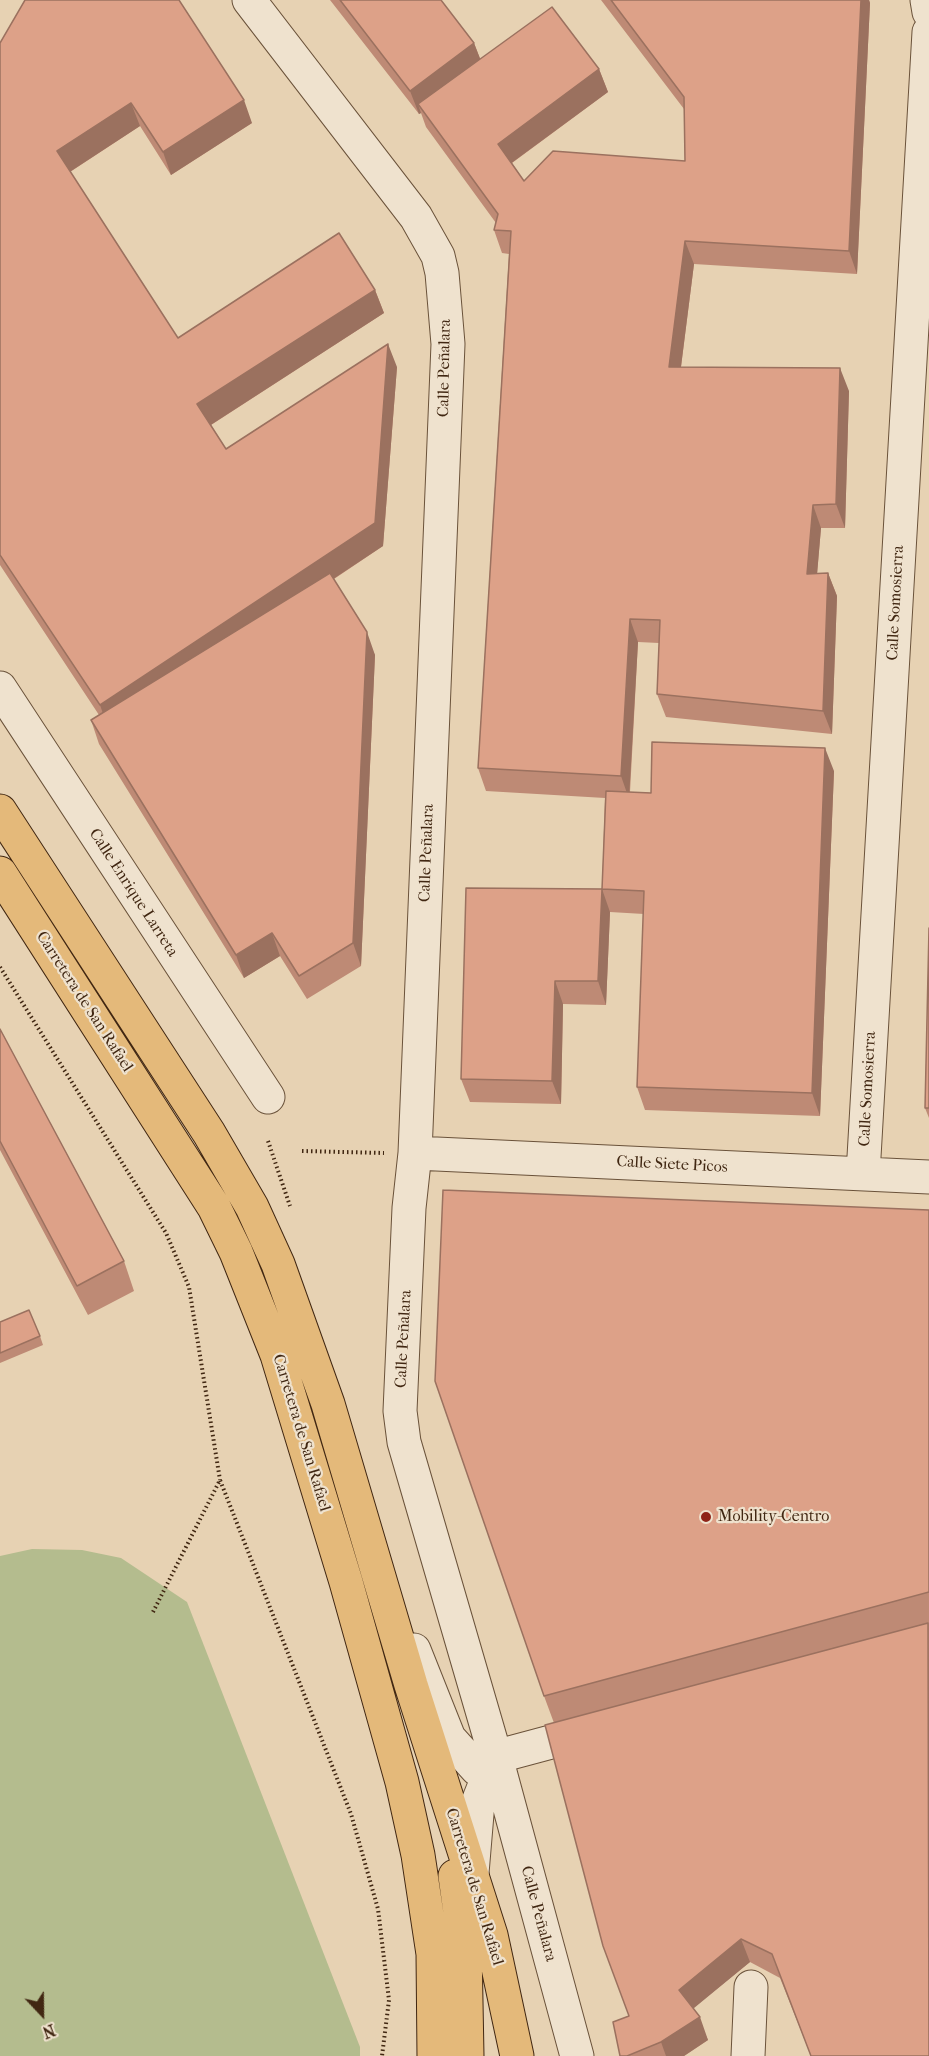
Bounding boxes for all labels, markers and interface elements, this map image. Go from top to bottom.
street label: Calle Peñalara [435,319,455,417]
street label: Calle Somosierra [883,545,909,661]
street label: Calle Peñalara [416,804,438,902]
street label: Calle Enrique Larreta [84,825,182,961]
street label: Carretera de San Rafael [31,928,137,1076]
street label: Calle Somosierra [855,1031,881,1147]
street label: Calle Siete Picos [616,1152,728,1178]
street label: Calle Peñalara [392,1289,416,1389]
street label: Carretera de San Rafael [268,1352,334,1514]
place label: Mobility-Centro [718,1507,829,1527]
marker: Mobility-Centro [699,1510,713,1524]
street label: Carretera de San Rafael [441,1806,507,1968]
street label: Calle Peñalara [516,1864,560,1964]
north arrow [12,1984,72,2044]
text: N [40,2020,58,2042]

